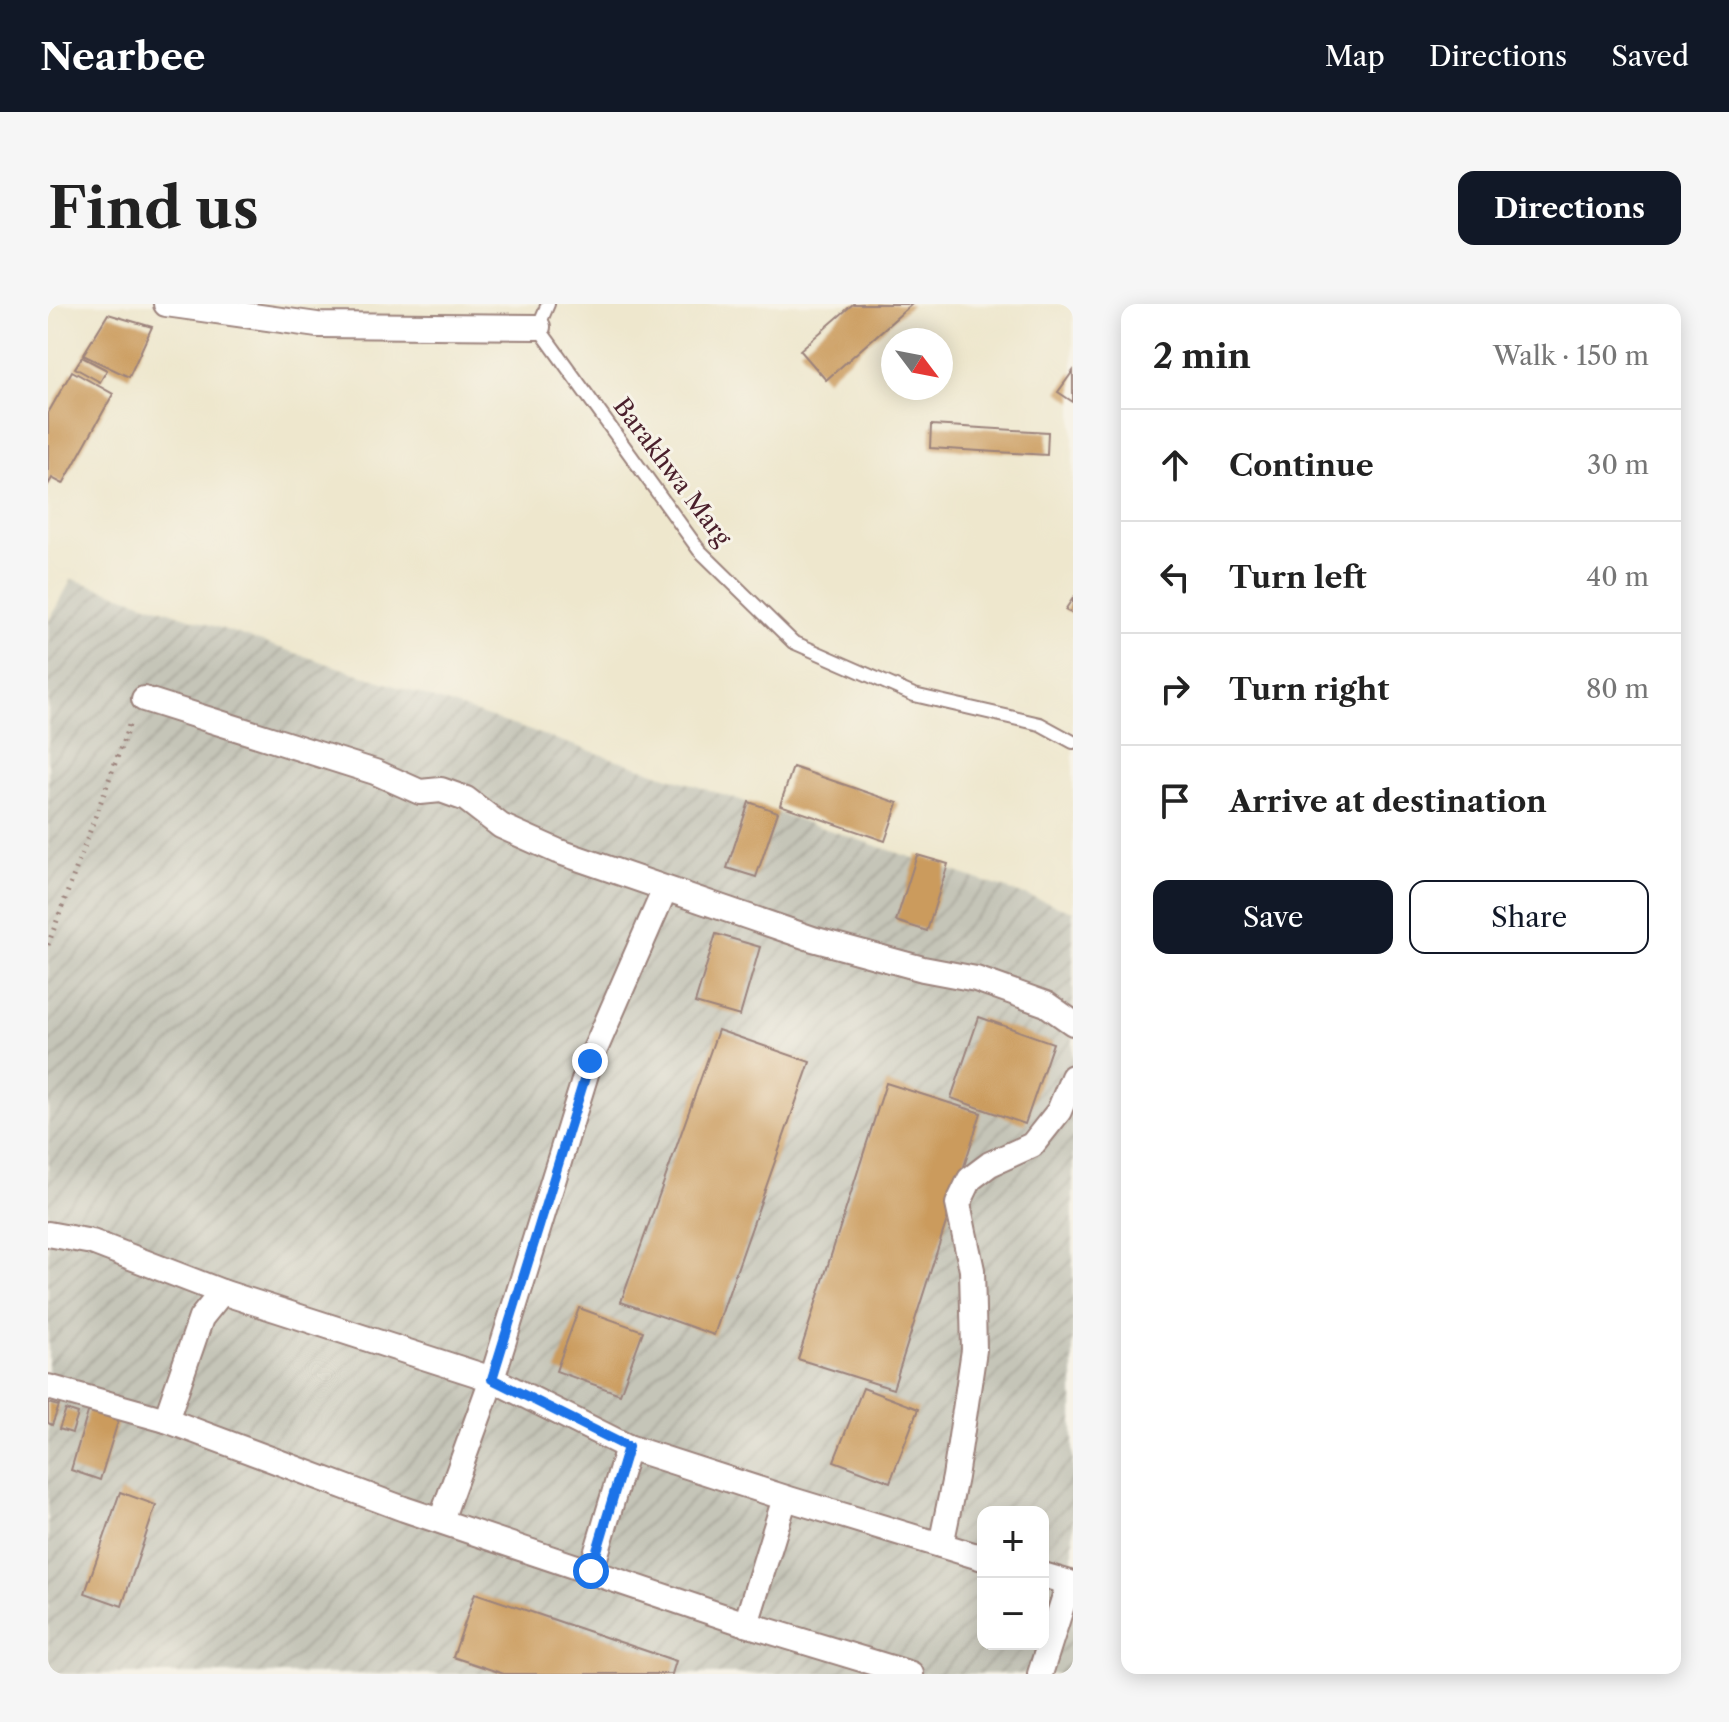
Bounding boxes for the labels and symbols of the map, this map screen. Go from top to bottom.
north arrow [881,328,953,400]
street label: Barakhwa Marg [607,392,738,552]
route end [572,1043,608,1079]
route start [573,1553,609,1589]

